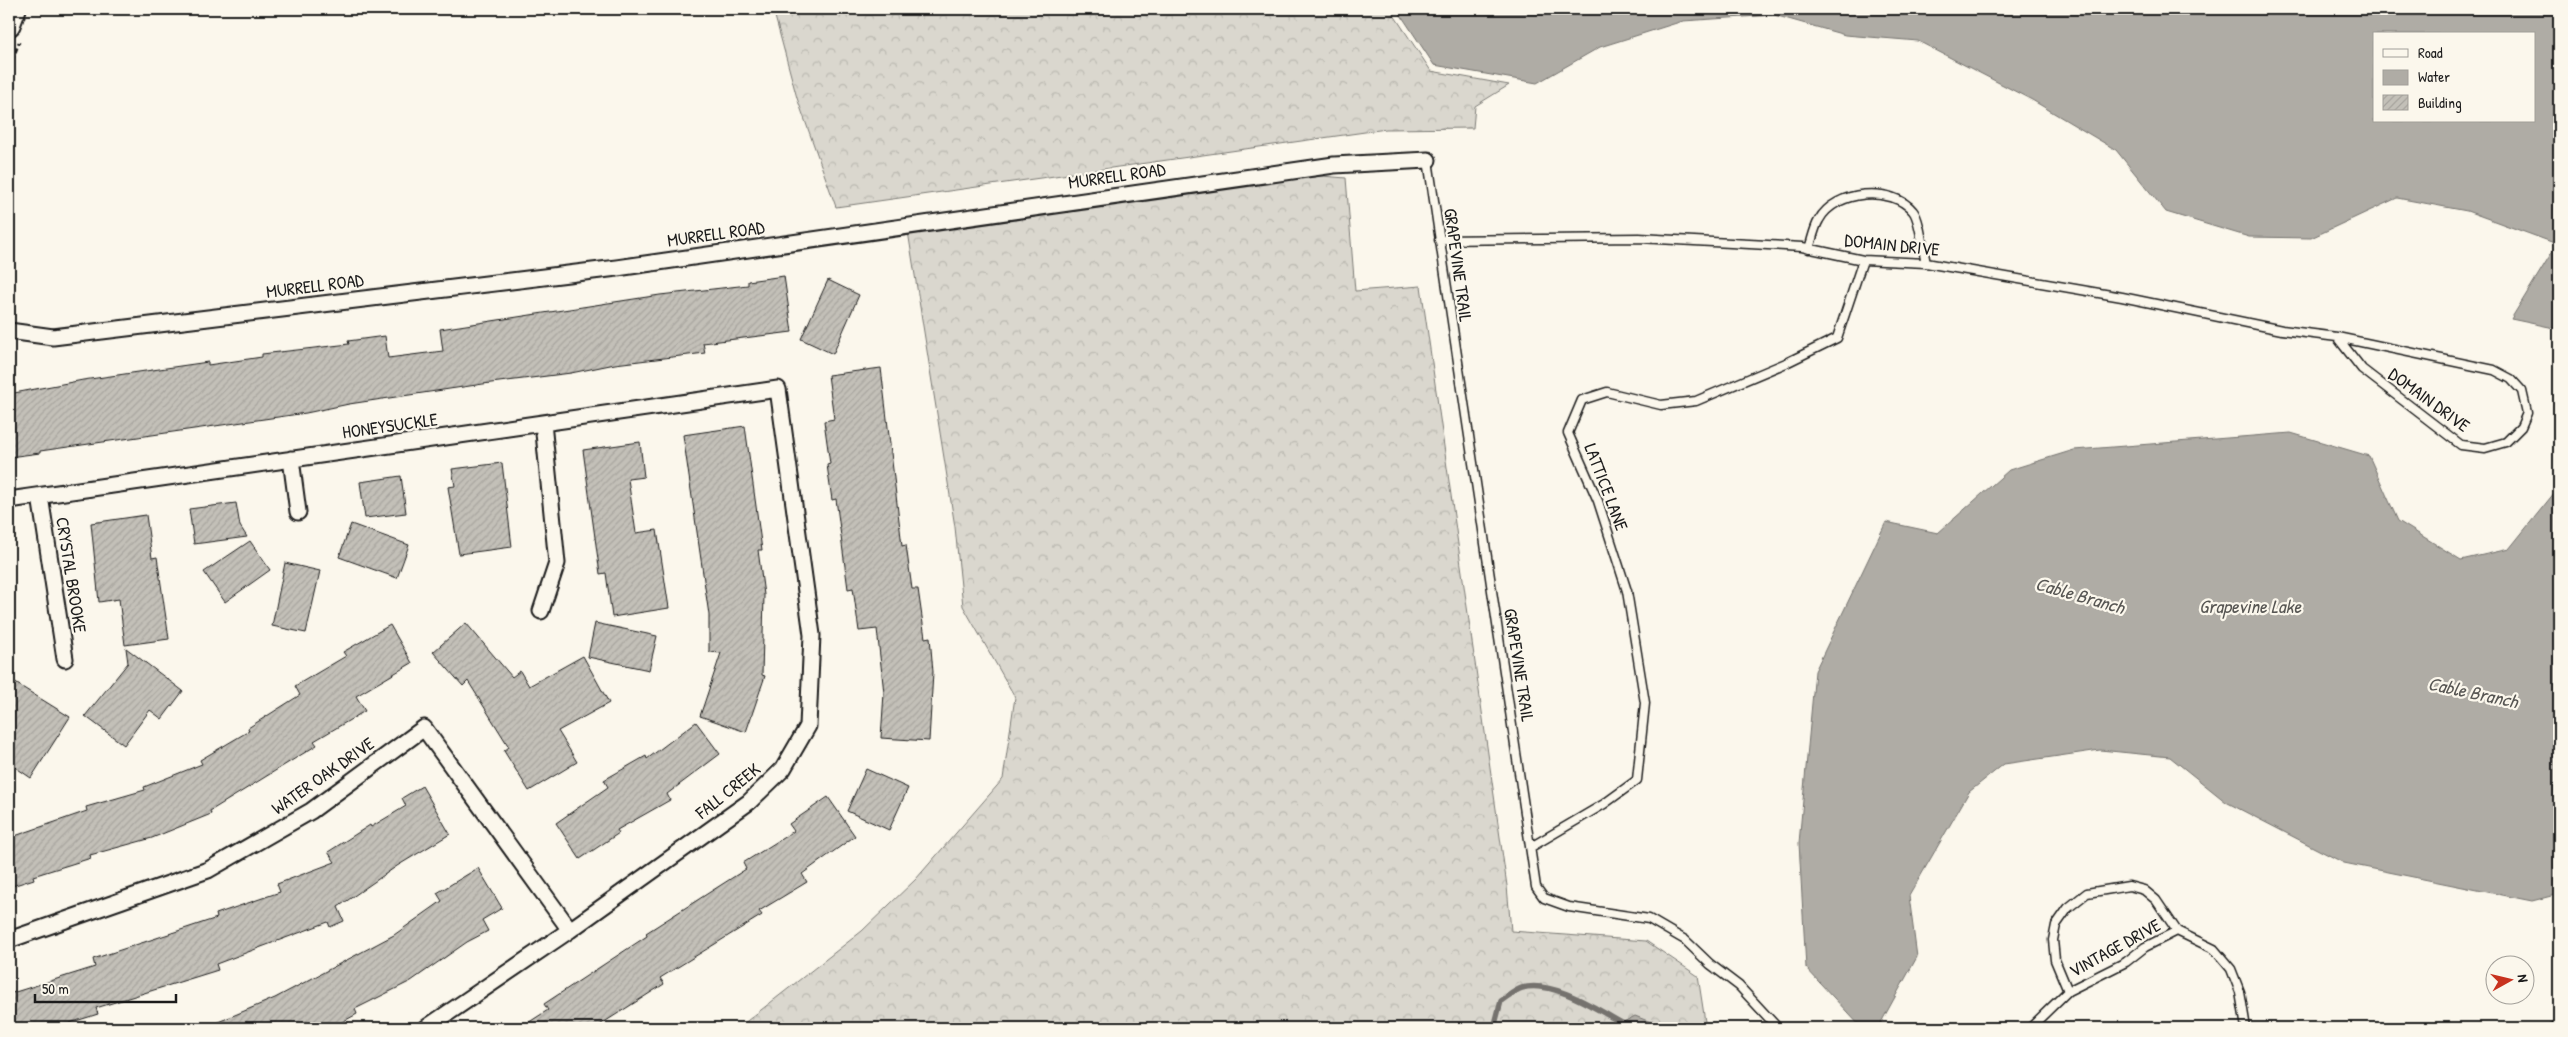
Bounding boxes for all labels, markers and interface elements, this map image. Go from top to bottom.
legend [2373,32,2536,122]
text: Road [2418,42,2443,63]
text: Water [2418,66,2450,87]
text: Building [2418,92,2462,113]
street label: MURRELL ROAD [1067,156,1168,195]
street label: GRAPEVINE TRAIL [1438,206,1479,324]
street label: MURRELL ROAD [666,214,767,253]
street label: DOMAIN DRIVE [1843,227,1941,262]
street label: MURRELL ROAD [265,267,366,304]
street label: DOMAIN DRIVE [2384,362,2475,438]
street label: HONEYSUCKLE [341,406,439,445]
street label: LATTICE LANE [1578,440,1635,534]
street label: CRYSTAL BROOKE [50,515,93,635]
water label: Cable Branch [2033,570,2129,621]
water label: Grapevine Lake [2199,593,2302,619]
street label: GRAPEVINE TRAIL [1498,606,1541,724]
water label: Cable Branch [2426,670,2522,715]
street label: WATER OAK DRIVE [266,731,379,820]
street label: FALL CREEK [689,756,766,825]
street label: VINTAGE DRIVE [2065,912,2165,983]
north arrow [2486,954,2536,1004]
scale bar [35,972,176,1004]
text: N [2513,973,2533,984]
text: 50 m [42,978,69,999]

